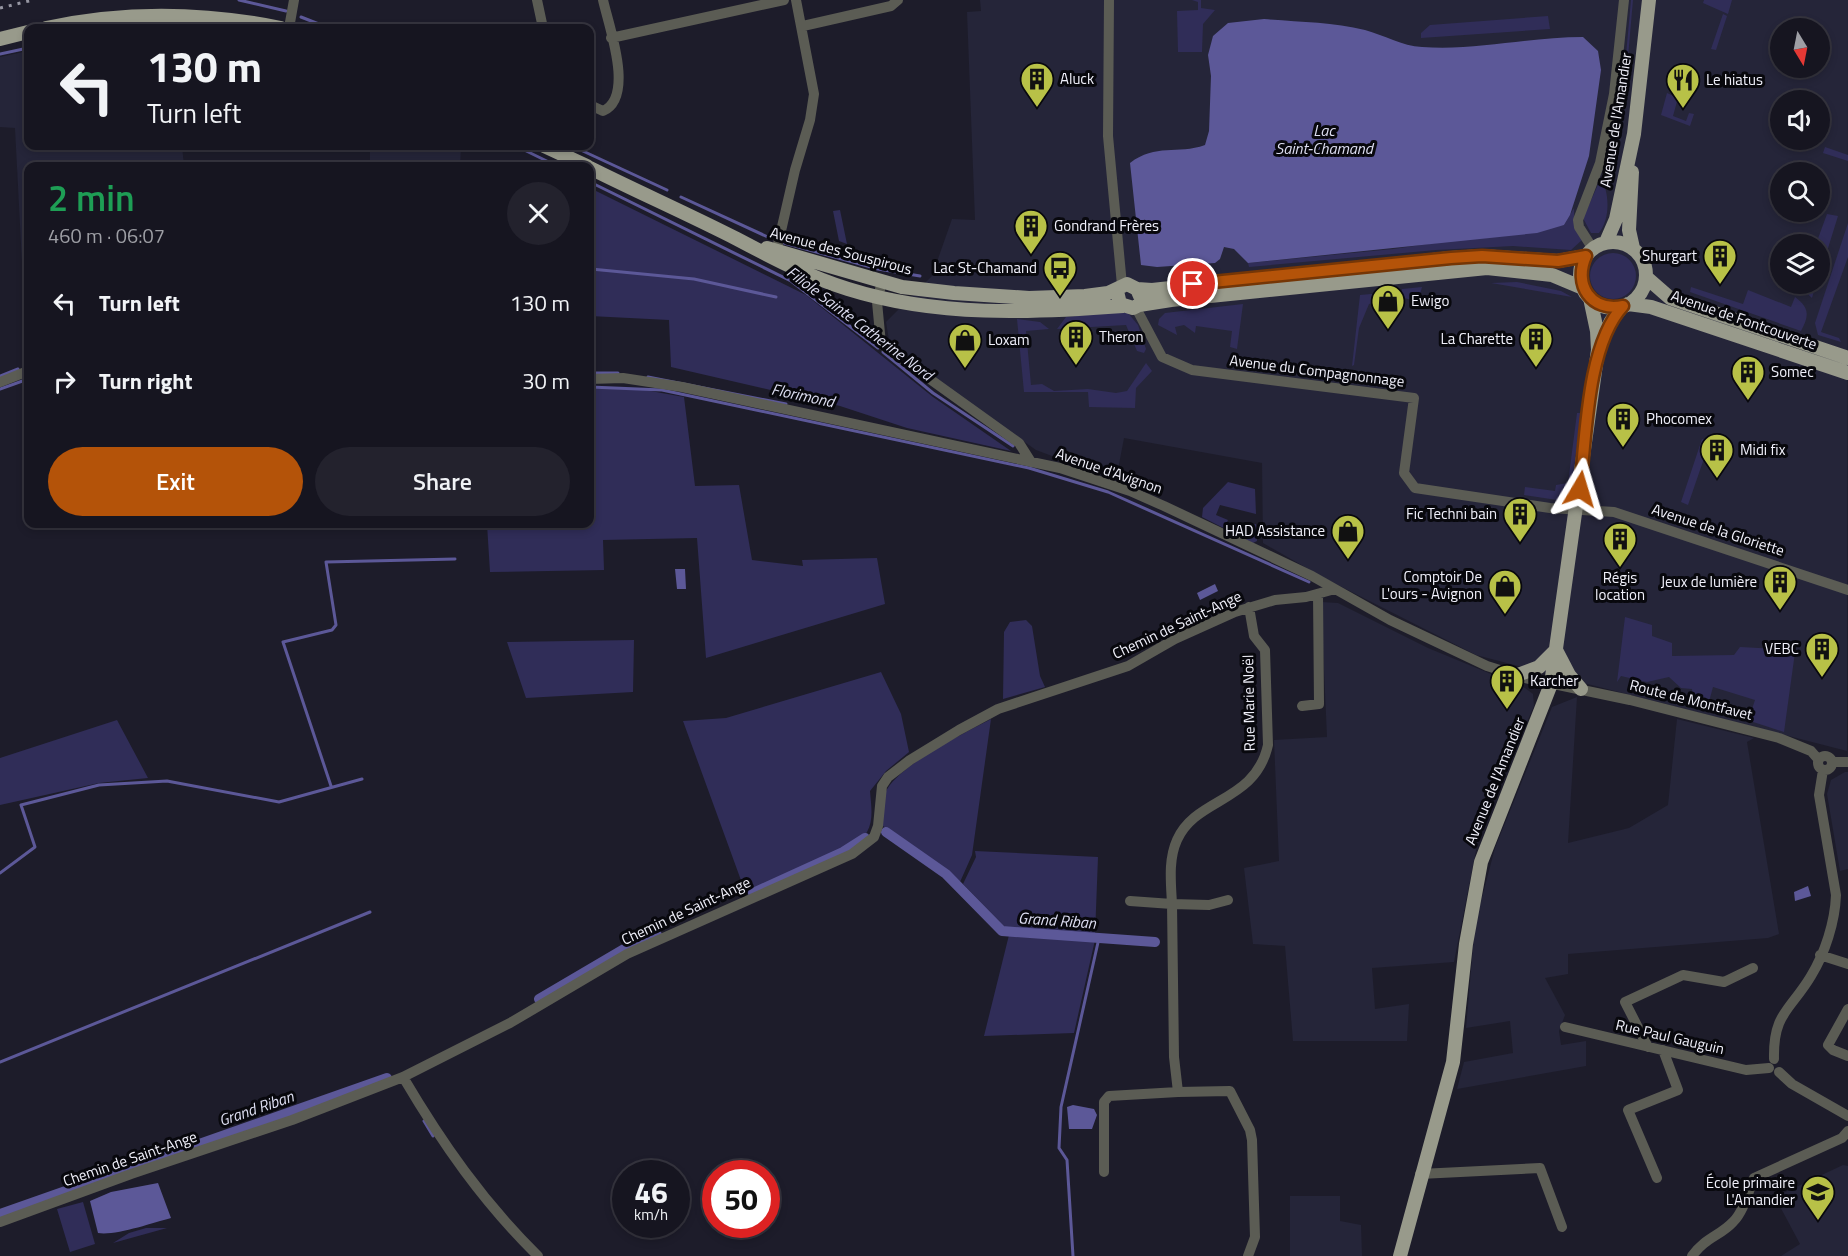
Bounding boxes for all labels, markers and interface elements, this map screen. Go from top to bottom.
north arrow [1770,18,1830,78]
map controls [1770,18,1830,294]
text: 130 m [147,34,262,98]
icon: left [48,48,126,126]
street label: Avenue de l'Amandier [1594,51,1638,189]
building icon: Aluck [1019,61,1055,108]
restaurant icon: Le hiatus [1665,62,1701,109]
place label: Aluck [1060,67,1094,90]
place label: Le hiatus [1706,68,1763,91]
button: sound [1770,90,1830,150]
text: Turn left [147,92,241,133]
water label: Lac Saint-Chamand [1275,118,1375,160]
button: search [1770,162,1830,222]
text: 2 min [48,170,135,225]
button: close [507,182,570,245]
building icon: Gondrand Frères [1013,208,1049,255]
place label: Gondrand Frères [1054,214,1159,237]
text: 460 m · 06:07 [48,220,165,251]
street label: Avenue des Souspirous [768,221,915,281]
button: layers [1770,234,1830,294]
building icon: Shurgart [1702,238,1738,285]
place label: Shurgart [1642,244,1698,267]
bus stop icon: Lac St-Chamand [1042,250,1078,297]
place label: Lac St-Chamand [933,256,1037,279]
pin [1167,258,1218,309]
water label: Filiole Sainte Catherine Nord [782,260,940,387]
icon: arrive [1176,267,1209,300]
shop icon: Ewigo [1370,283,1406,330]
street label: Avenue de Fontcouverte [1668,284,1820,355]
text: Turn left [99,286,180,320]
text: 130 m [510,286,570,320]
icon: left [48,287,81,320]
place label: Ewigo [1411,289,1450,312]
building icon: Theron [1058,319,1094,366]
building icon: La Charette [1518,321,1554,368]
shop icon: Loxam [947,322,983,369]
place label: Theron [1099,325,1144,348]
place label: La Charette [1441,327,1513,350]
place label: Loxam [988,328,1030,351]
street label: Avenue du Compagnonnage [1228,348,1406,393]
building icon: Somec [1730,354,1766,401]
place label: Somec [1771,360,1814,383]
text: Turn right [99,364,193,398]
text: 30 m [522,364,570,398]
icon: right [48,365,81,398]
water label: Florimond [769,377,839,414]
building icon: Phocomex [1605,401,1641,448]
place label: Phocomex [1646,407,1712,430]
building icon: Midi fix [1699,432,1735,479]
place label: Midi fix [1740,438,1786,461]
street label: Avenue d'Avignon [1053,441,1166,500]
button: Exit [48,447,303,516]
button: Share [315,447,570,516]
position arrow [1548,457,1612,521]
building icon: Fic Techni bain [1502,496,1538,543]
street label: Avenue de la Gloriette [1649,497,1787,562]
place label: Fic Techni bain [1406,502,1497,525]
shop icon: HAD Assistance [1330,513,1366,560]
place label: HAD Assistance [1225,519,1325,542]
building icon: Régis location [1602,521,1638,568]
building icon: Jeux de lumière [1762,564,1798,611]
place label: Comptoir De L'ours - Avignon [1381,565,1482,605]
place label: Régis location [1595,566,1645,606]
shop icon: Comptoir De L'ours - Avignon [1487,568,1523,615]
place label: Jeux de lumière [1661,570,1757,593]
street label: Chemin de Saint-Ange [1108,584,1245,665]
building icon: VEBC [1804,631,1840,678]
place label: VEBC [1765,637,1799,660]
street label: Rue Marie Noël [1236,655,1261,751]
building icon: Karcher [1489,663,1525,710]
place label: Karcher [1530,669,1578,692]
street label: Route de Montfavet [1627,673,1756,726]
street label: Avenue de l'Amandier [1458,713,1531,848]
street label: Chemin de Saint-Ange [617,870,754,951]
water label: Grand Riban [1017,905,1098,935]
street label: Rue Paul Gauguin [1614,1013,1727,1060]
water label: Grand Riban [215,1084,298,1132]
street label: Chemin de Saint-Ange [60,1125,200,1192]
speed limit sign: 50 [702,1160,780,1238]
text: 46 [634,1169,668,1215]
place label: École primaire L'Amandier [1706,1171,1795,1211]
school or university icon: École primaire L'Amandier [1800,1174,1836,1221]
text: km/h [634,1203,668,1226]

